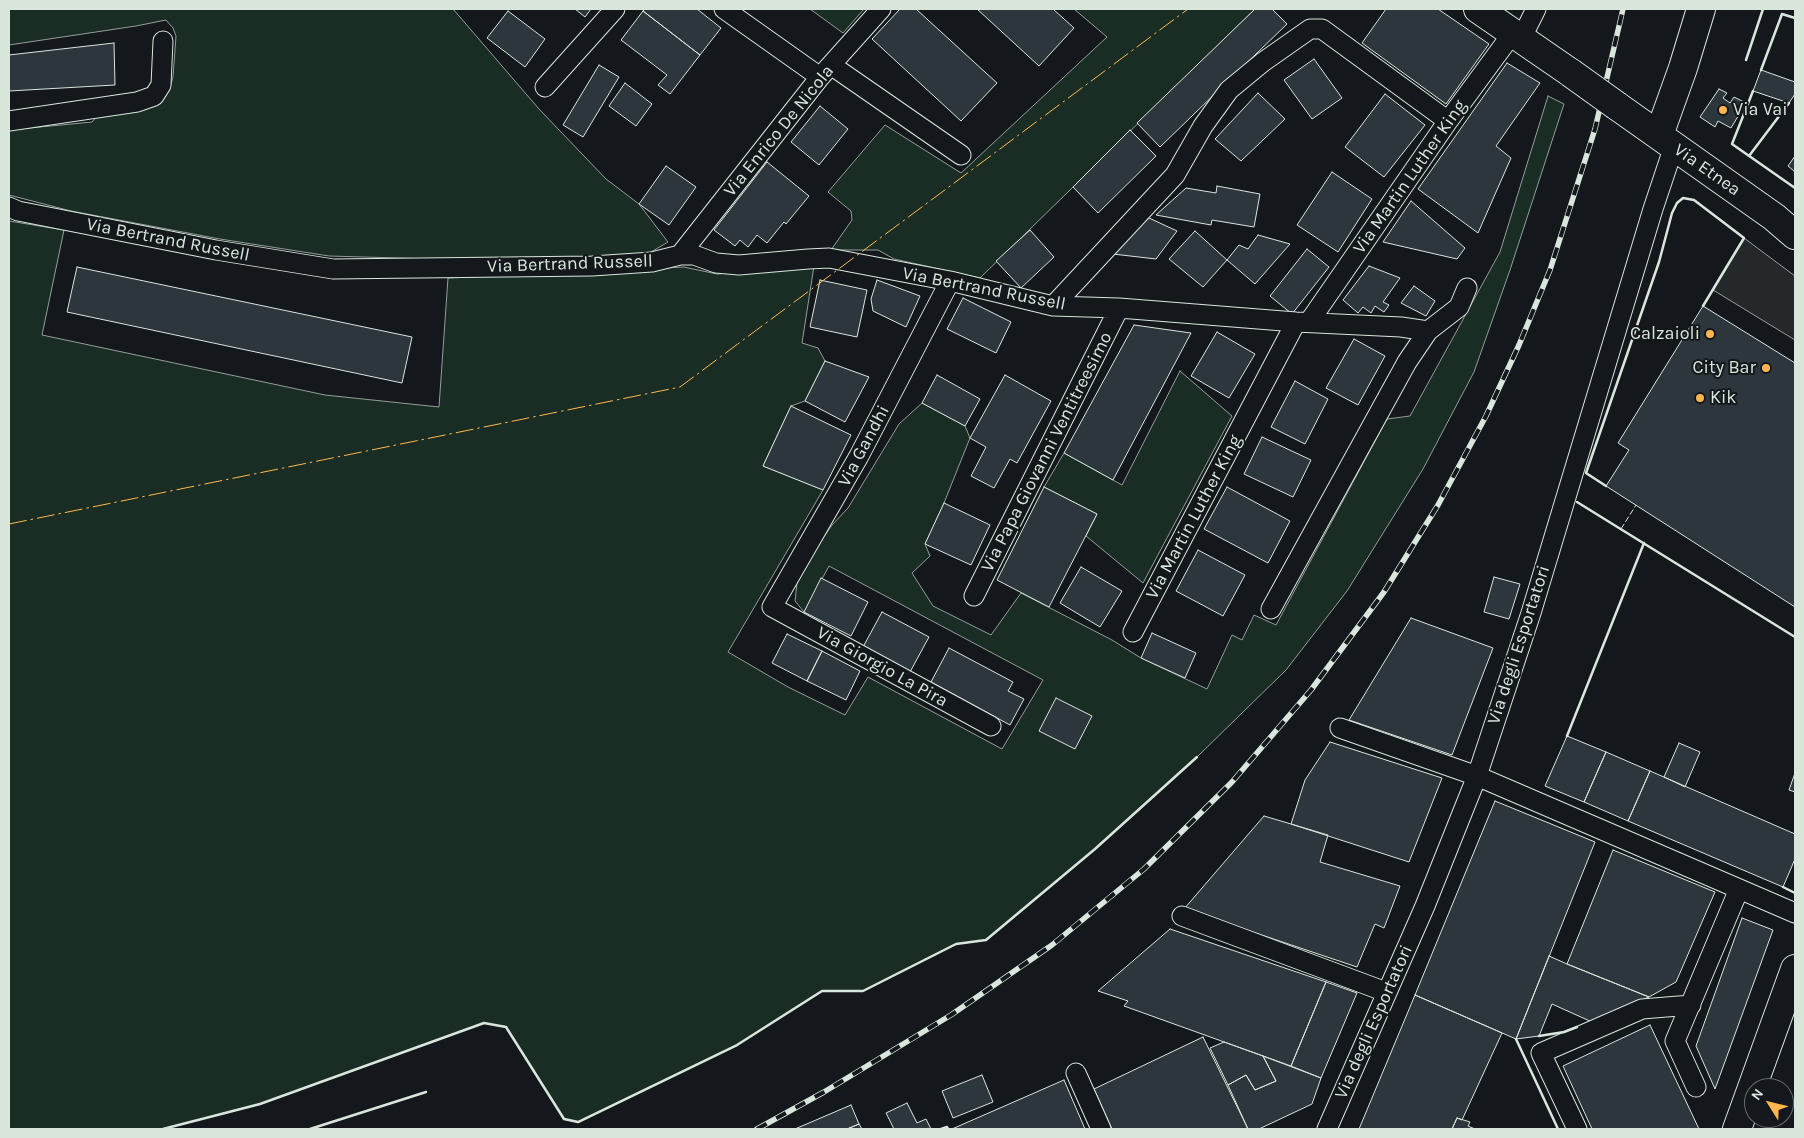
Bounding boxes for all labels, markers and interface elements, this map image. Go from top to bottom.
street label: Via Enrico De Nicola [719,61,839,201]
street label: Via Martin Luther King [1349,96,1471,258]
place label: Via Vai [1733,99,1787,121]
marker: Via Vai [1717,104,1729,116]
street label: Via Etnea [1669,139,1745,201]
street label: Via Bertrand Russell [85,214,251,266]
street label: Via Bertrand Russell [487,250,653,278]
street label: Via Bertrand Russell [901,263,1067,315]
place label: Calzaioli [1630,323,1700,345]
street label: Via Papa Giovanni Ventitreesimo [977,328,1117,576]
marker: Calzaioli [1704,328,1716,340]
place label: City Bar [1693,357,1756,379]
marker: City Bar [1760,362,1772,374]
place label: Kik [1710,387,1736,409]
marker: Kik [1694,392,1706,404]
street label: Via Gandhi [834,402,894,490]
street label: Via Martin Luther King [1142,431,1246,603]
street label: Via degli Esportatori [1483,563,1555,727]
street label: Via Giorgio La Pira [813,622,951,712]
street label: Via degli Esportatori [1330,942,1418,1102]
north arrow [1744,1078,1794,1128]
text: N [1747,1085,1767,1104]

